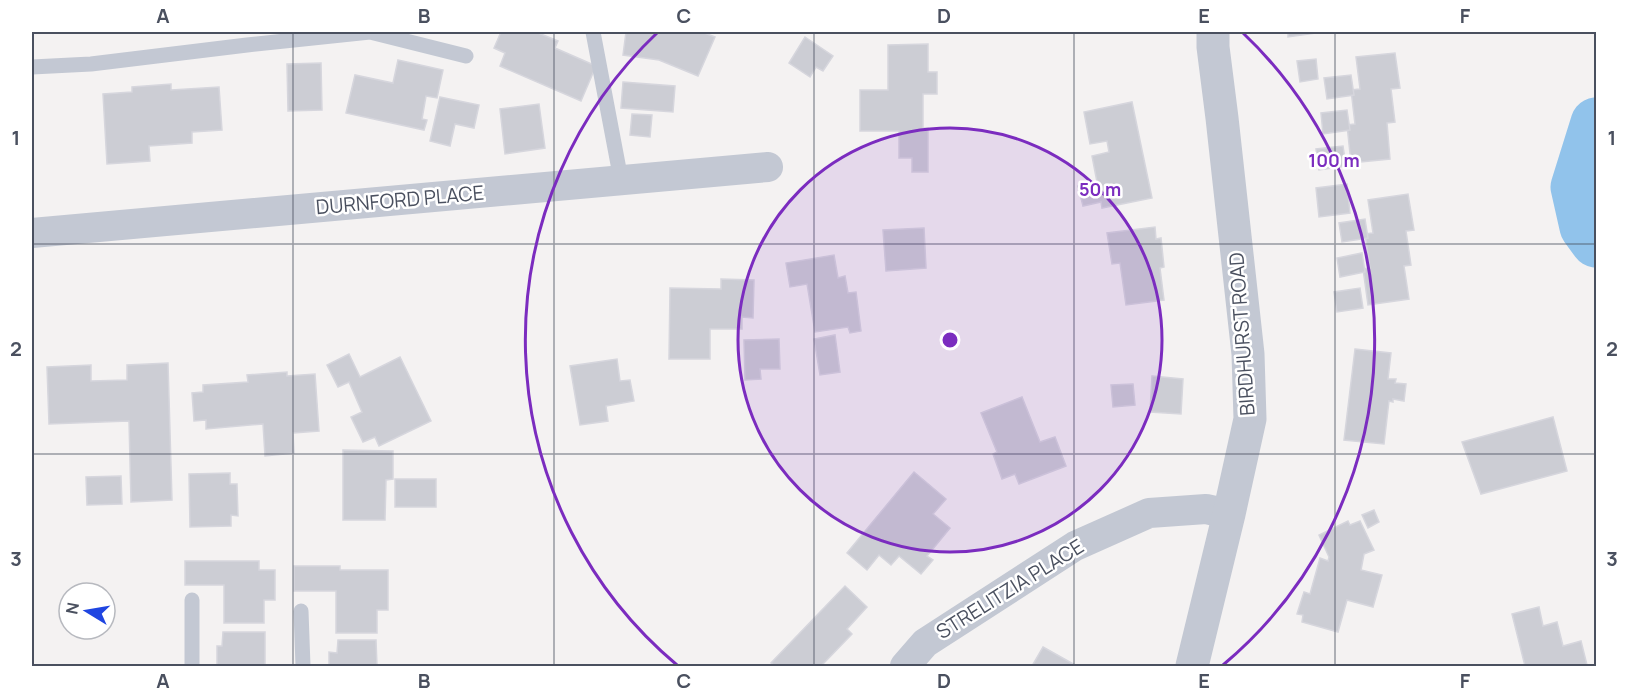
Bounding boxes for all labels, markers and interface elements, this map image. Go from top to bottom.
text: A [156,2,170,29]
text: B [418,2,431,29]
text: C [677,2,691,29]
text: D [937,2,951,29]
text: E [1198,2,1210,29]
text: F [1460,2,1471,29]
text: 1 [12,124,20,151]
text: 1 [1608,124,1616,151]
text: 100 m [1308,148,1360,172]
text: 50 m [1079,177,1121,201]
street label: DURNFORD PLACE [315,179,485,220]
street label: BIRDHURST ROAD [1222,251,1261,417]
centre of rings [940,330,960,350]
text: 2 [10,335,22,362]
text: 2 [1606,335,1618,362]
street label: STRELITZIA PLACE [931,532,1089,645]
text: 3 [10,545,22,572]
text: 3 [1606,545,1618,572]
north arrow [57,581,117,641]
text: N [60,600,84,616]
text: A [156,667,170,694]
text: B [418,667,431,694]
text: C [677,667,691,694]
text: D [937,667,951,694]
text: E [1198,667,1210,694]
text: F [1460,667,1471,694]

